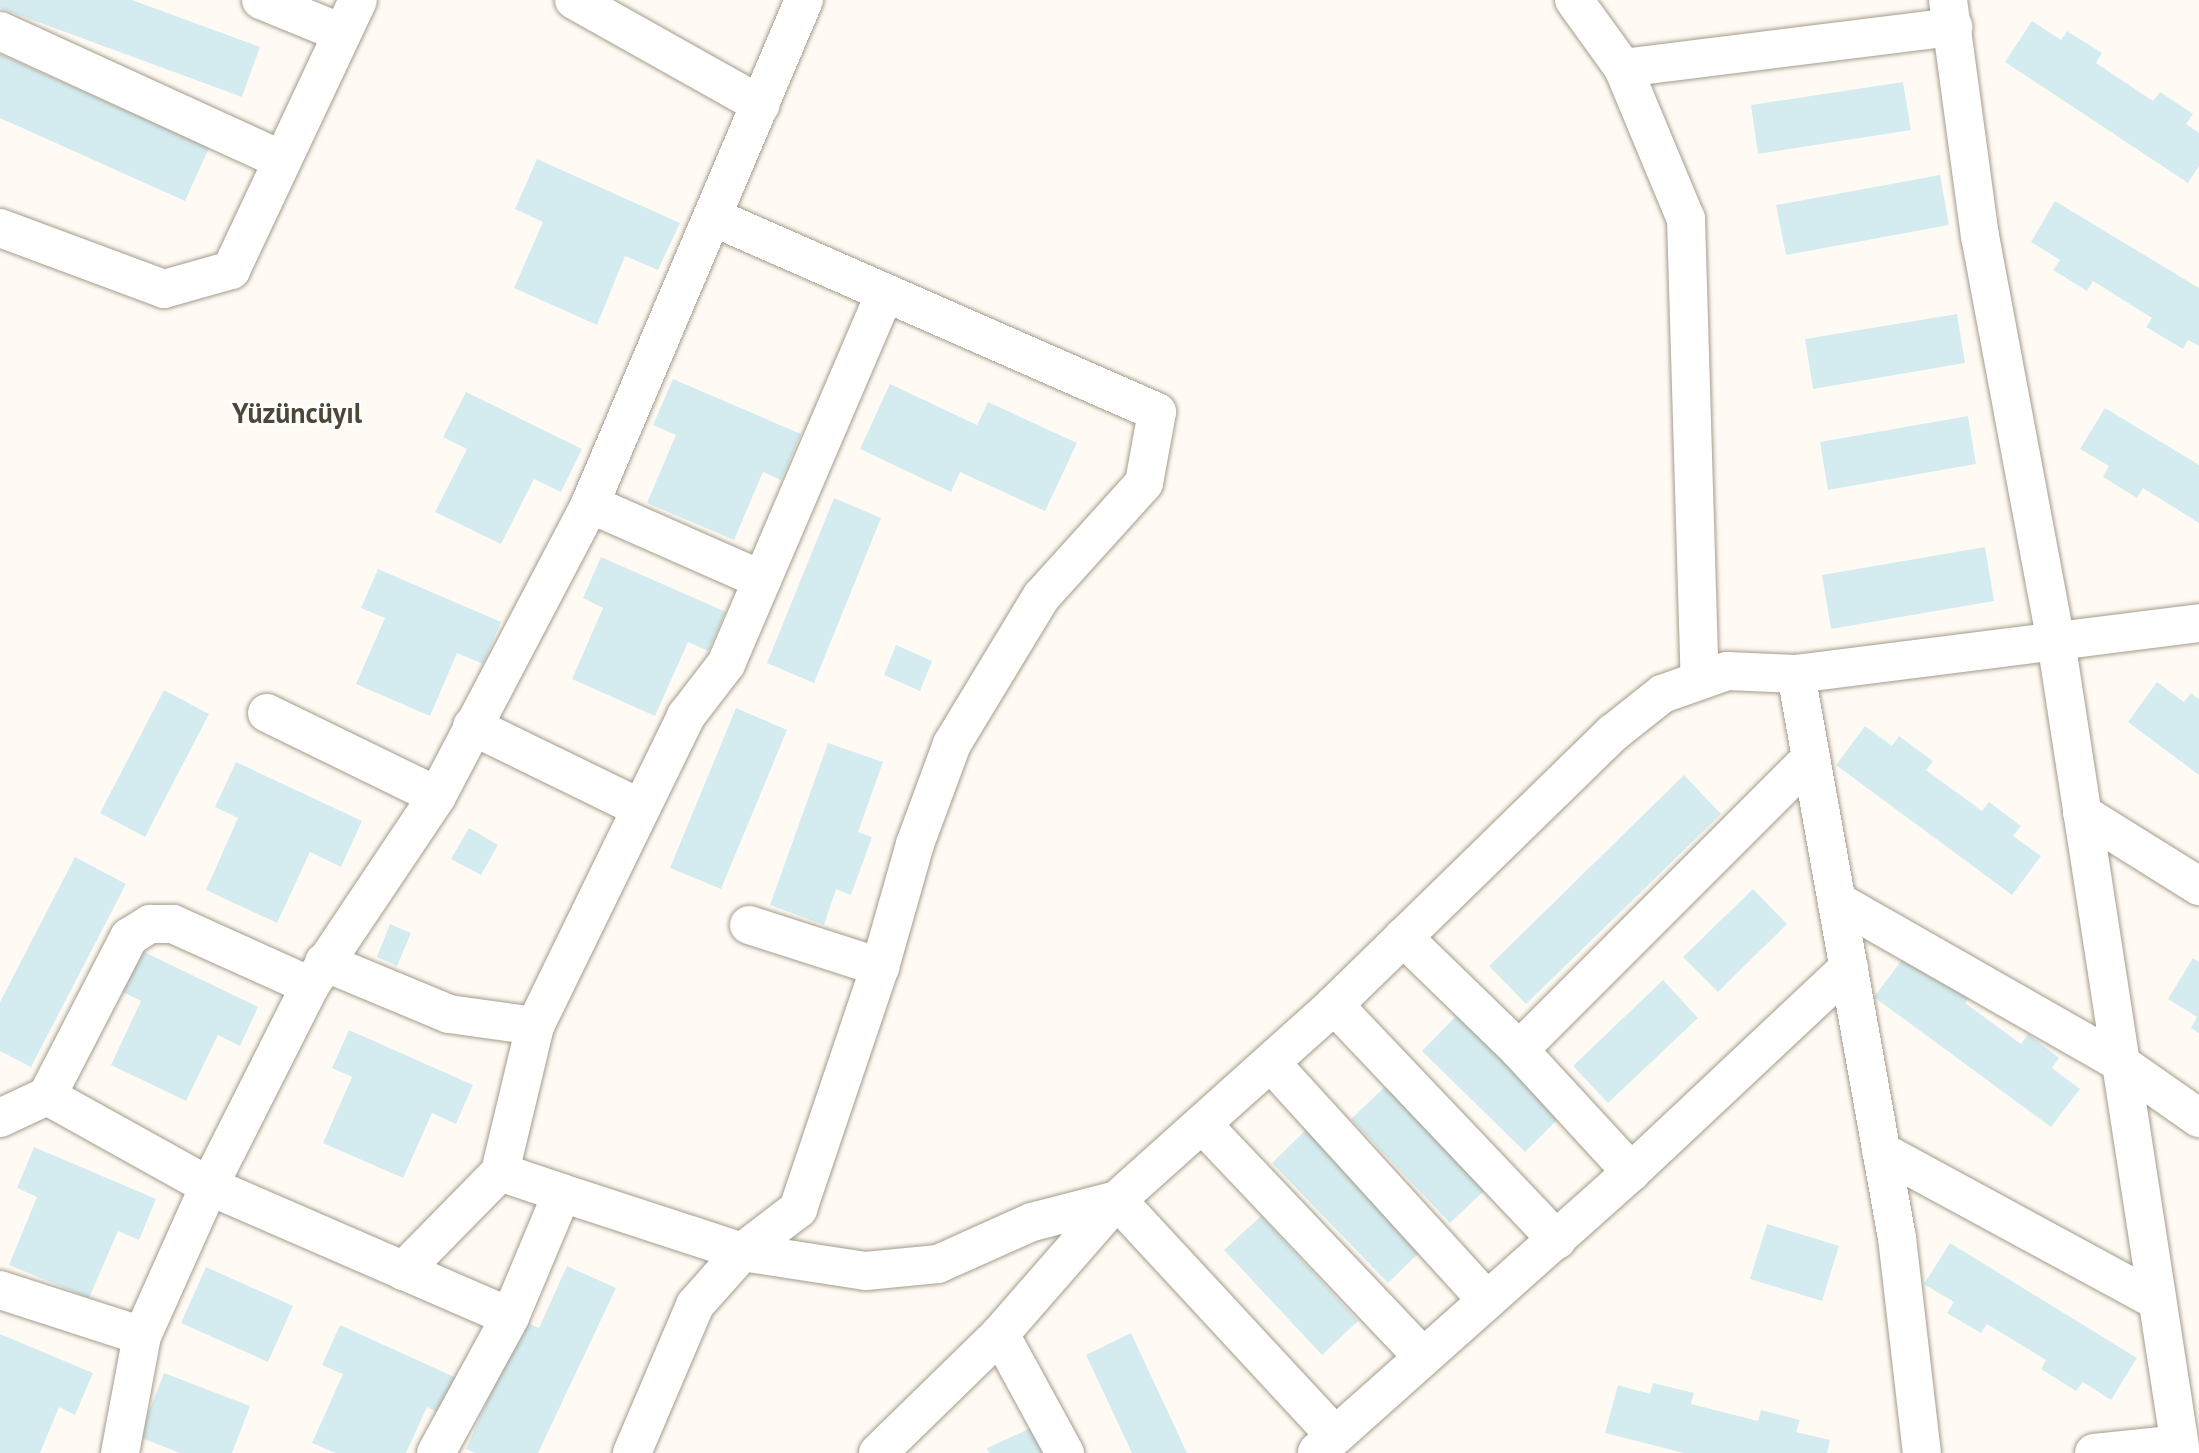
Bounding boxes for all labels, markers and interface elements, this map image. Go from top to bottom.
district label: Yüzüncüyıl [232,396,362,430]

